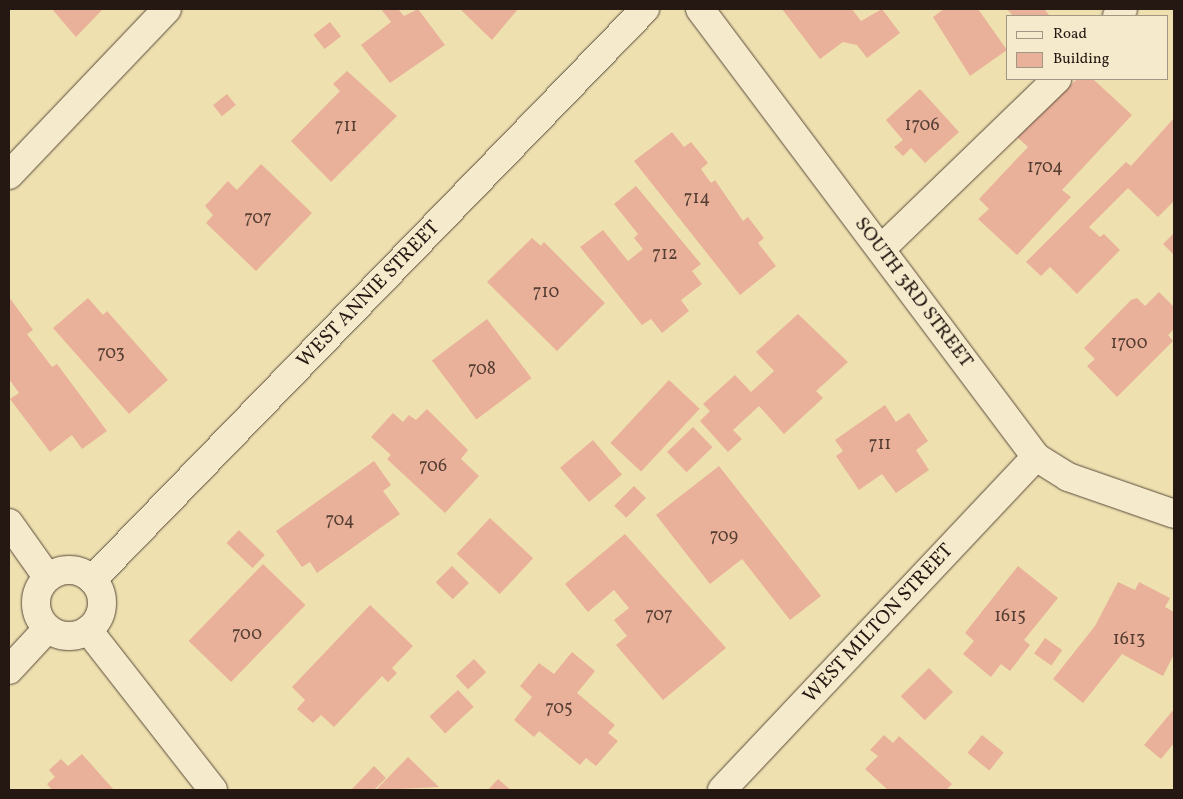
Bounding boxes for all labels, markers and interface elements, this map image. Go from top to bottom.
legend [1006,15,1168,80]
text: Road [1053,24,1087,45]
text: Building [1053,49,1109,70]
house number: 1706 [904,115,940,137]
house number: 711 [335,116,357,138]
house number: 1704 [1027,157,1063,179]
house number: 714 [684,188,710,210]
house number: 707 [244,208,272,230]
street label: SOUTH 3RD STREET [849,213,977,373]
street label: WEST ANNIE STREET [293,216,445,374]
house number: 712 [652,244,678,266]
house number: 710 [533,282,559,304]
house number: 1700 [1111,333,1147,355]
house number: 703 [97,343,125,365]
house number: 708 [468,359,496,381]
house number: 711 [869,434,891,456]
house number: 706 [419,456,447,478]
house number: 704 [325,510,355,532]
house number: 709 [710,526,738,548]
street label: WEST MILTON STREET [799,539,959,709]
house number: 707 [645,605,673,627]
house number: 1615 [994,606,1026,628]
house number: 700 [232,624,262,646]
house number: 1613 [1113,629,1145,651]
house number: 705 [545,698,573,720]

